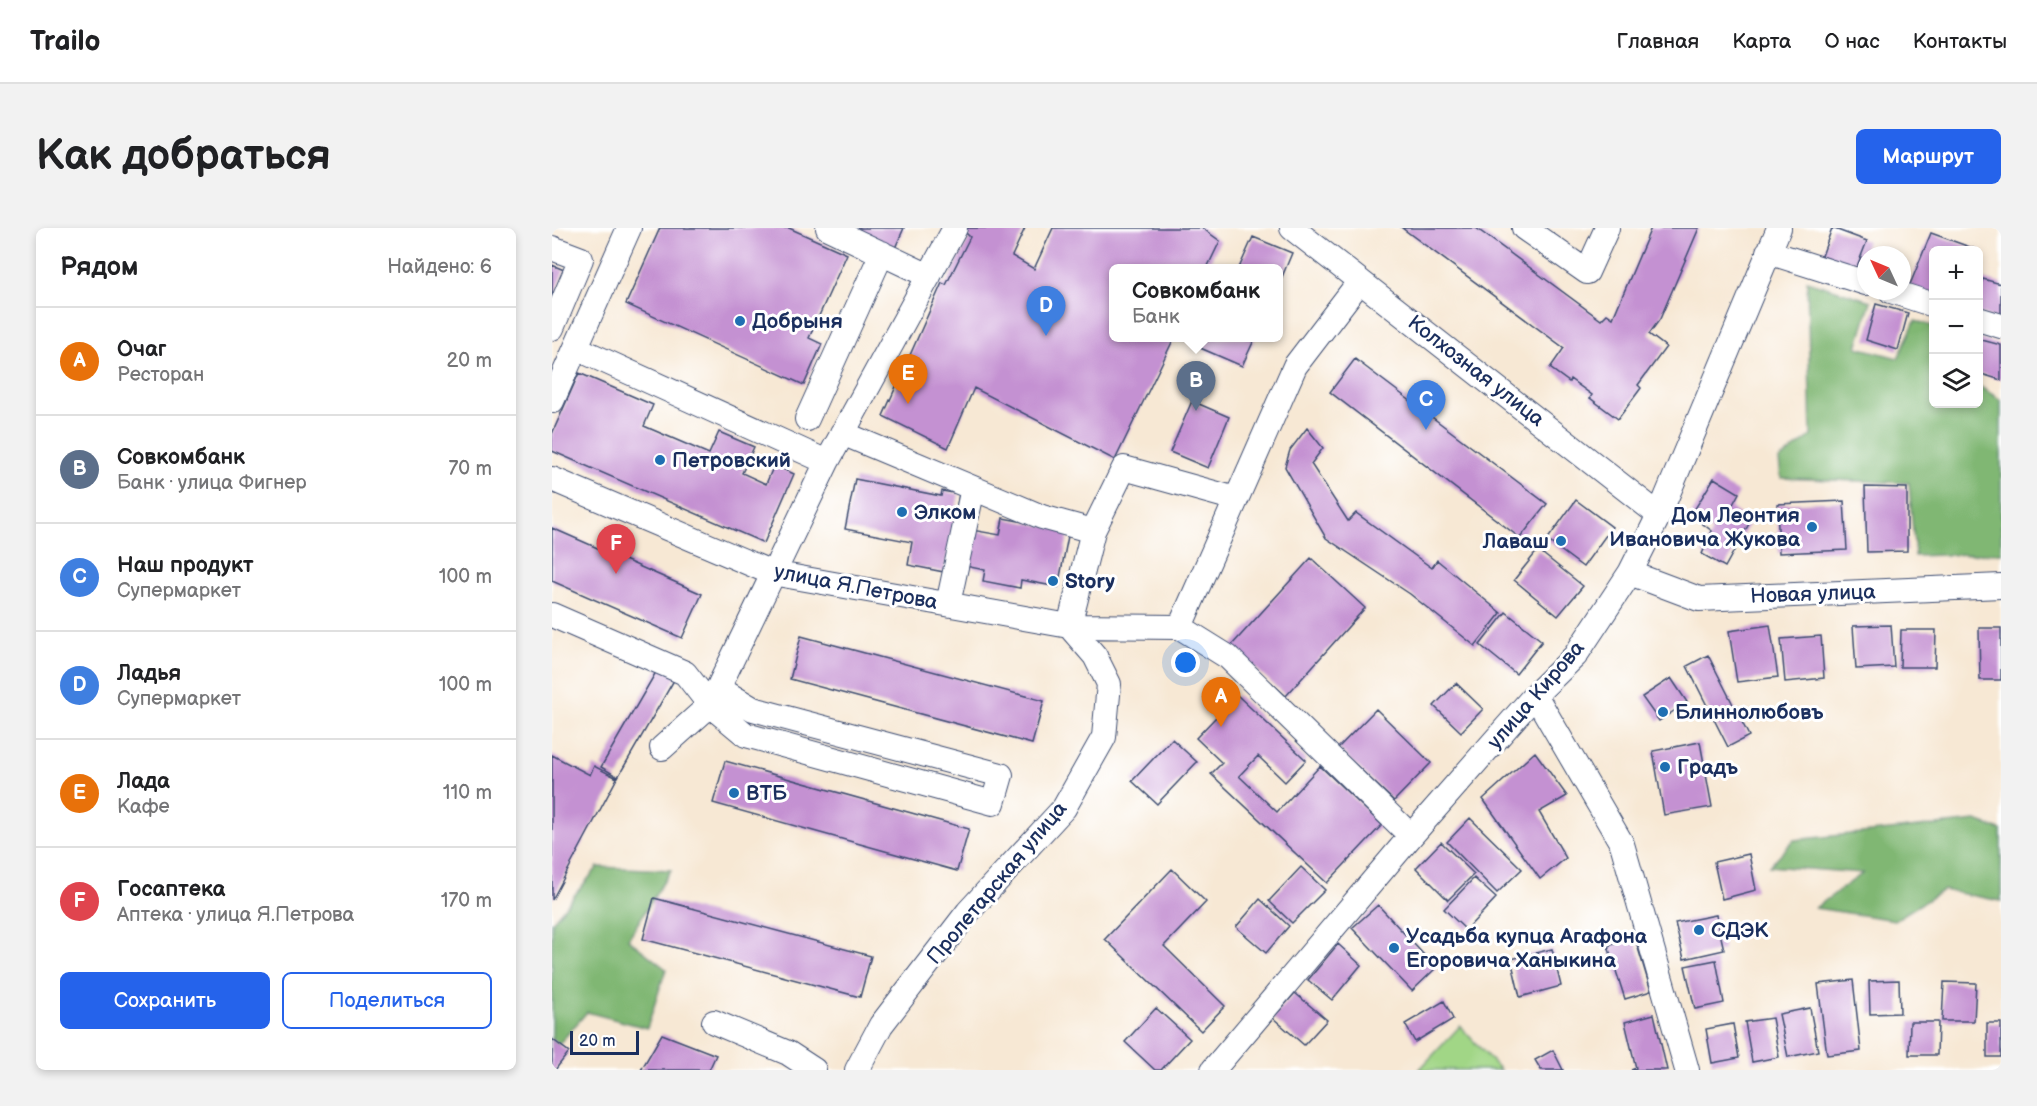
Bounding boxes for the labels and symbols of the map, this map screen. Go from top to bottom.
north arrow [1857,246,1911,300]
pin: D [1026,286,1066,336]
place label: Добрыня [752,309,843,334]
street label: Колхозная улица [1403,310,1550,432]
marker: Добрыня [733,314,747,328]
pin: E [888,354,928,404]
pin: B [1176,362,1216,411]
pin: C [1406,380,1446,430]
place label: Петровский [672,448,791,473]
marker: Петровский [653,453,667,467]
place label: Элком [914,500,976,525]
place label: Дом Леонтия Ивановича Жукова [1609,503,1801,552]
marker: Элком [895,505,909,519]
marker: Дом Леонтия Ивановича Жукова [1805,520,1819,534]
pin: F [596,524,636,574]
place label: Лаваш [1482,529,1549,554]
marker: Лаваш [1554,534,1568,548]
street label: улица Я.Петрова [772,559,940,615]
place label: Story [1065,569,1115,594]
marker: Story [1046,574,1060,588]
street label: Новая улица [1750,579,1877,609]
street label: улица Кирова [1482,635,1590,754]
your location [1171,648,1200,677]
pin: A [1202,678,1240,727]
place label: Блиннолюбовъ [1675,700,1823,725]
marker: Блиннолюбовъ [1656,705,1670,719]
place label: Градъ [1677,755,1738,780]
marker: Градъ [1658,760,1672,774]
place label: ВТБ [746,781,787,806]
marker: ВТБ [727,786,741,800]
street label: Пролетарская улица [922,796,1073,969]
place label: СДЭК [1711,918,1769,943]
marker: СДЭК [1692,923,1706,937]
place label: Усадьба купца Агафона Егоровича Ханыкина [1406,924,1648,973]
marker: Усадьба купца Агафона Егоровича Ханыкина [1387,941,1401,955]
scale bar [570,1028,639,1056]

